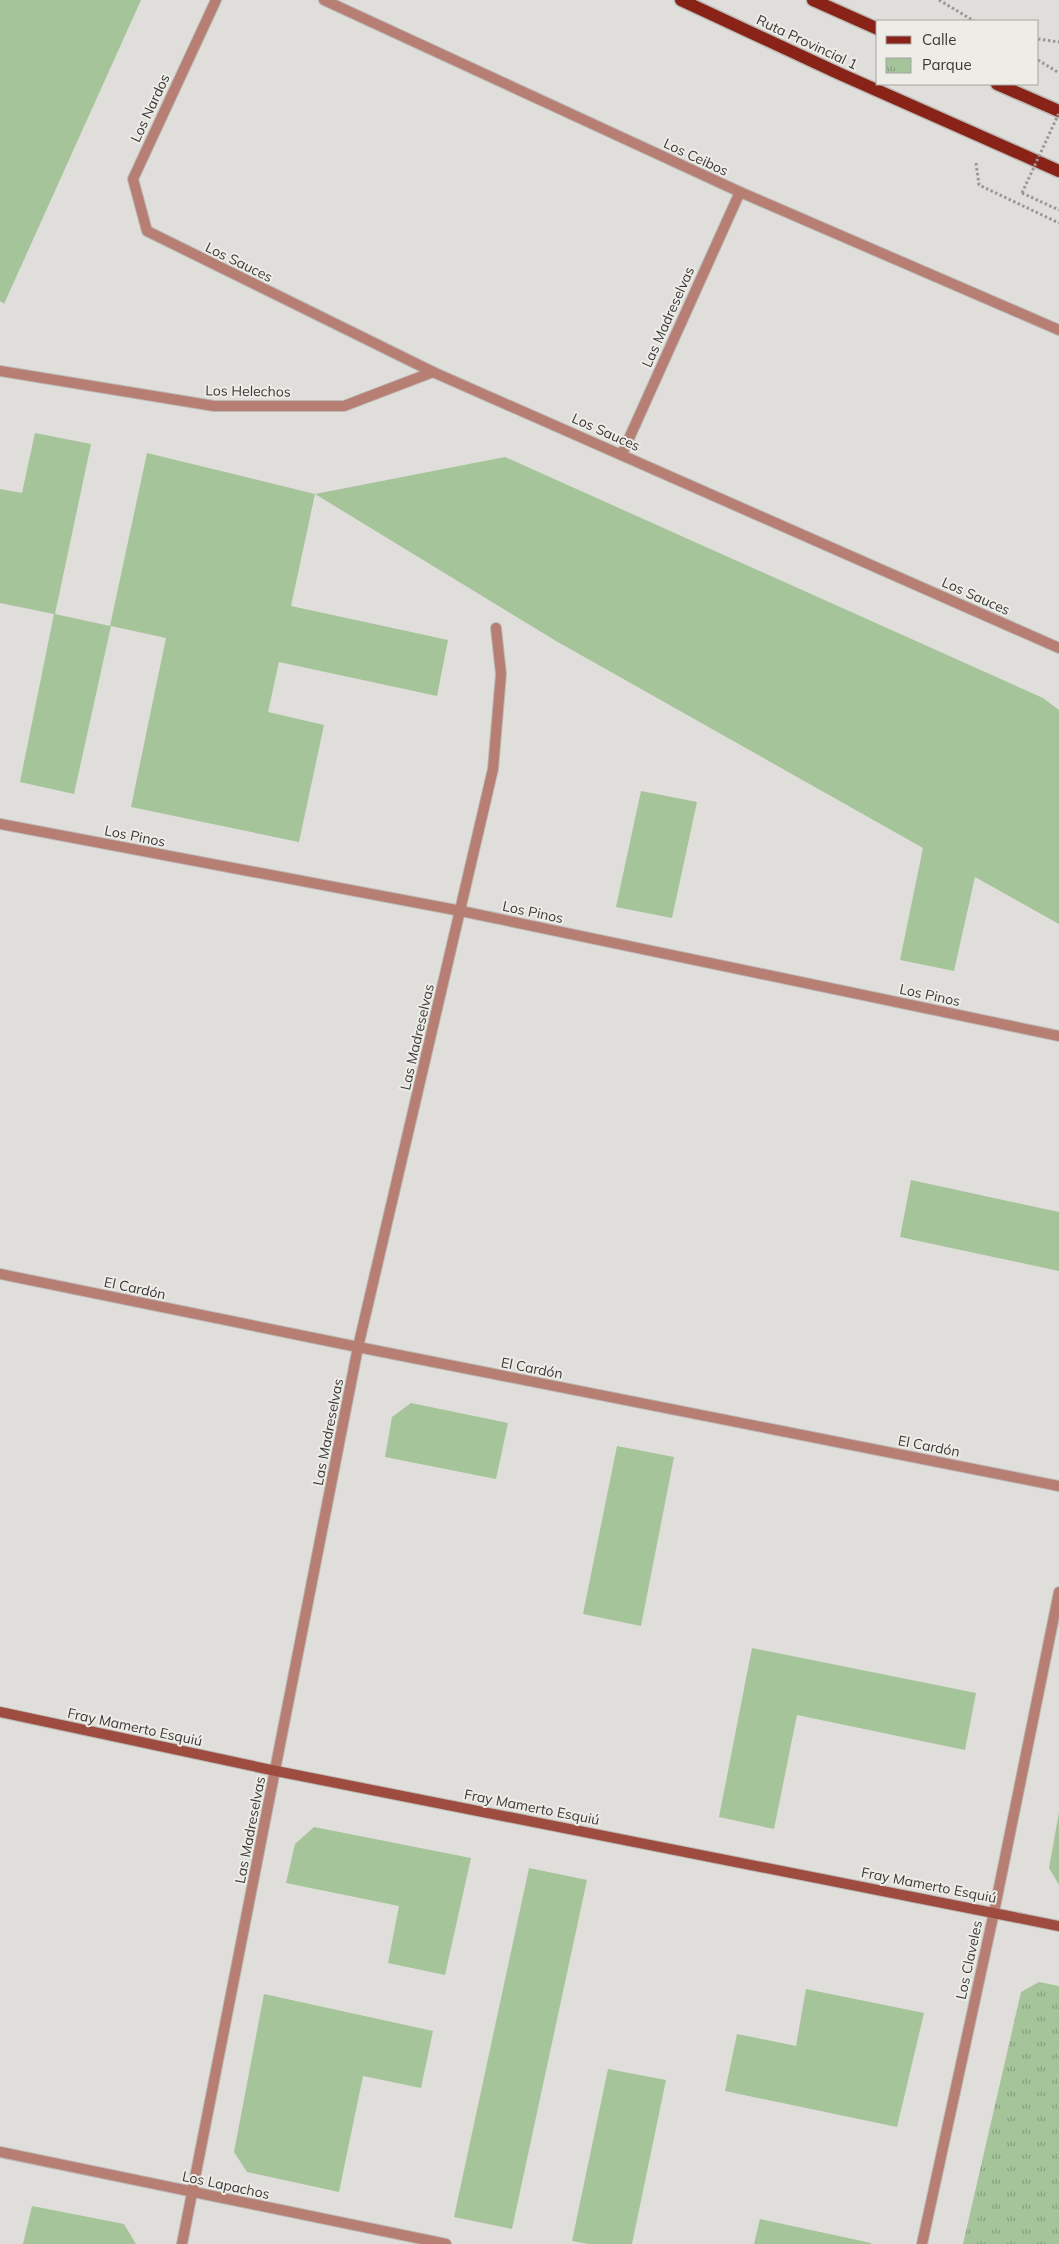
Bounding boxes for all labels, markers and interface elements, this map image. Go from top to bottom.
street label: Ruta Provincial 1 [754,11,860,73]
legend [876,20,1039,85]
text: Calle [922,30,956,49]
text: Parque [922,55,972,74]
street label: Los Nardos [126,71,174,145]
street label: Los Ceibos [661,134,731,180]
street label: Los Sauces [202,238,276,286]
street label: Las Madreselvas [638,264,698,370]
street label: Los Helechos [205,381,291,401]
street label: Los Sauces [569,409,643,455]
street label: Los Sauces [939,573,1013,619]
street label: Los Pinos [103,821,167,851]
street label: Los Pinos [501,897,565,927]
street label: Los Pinos [898,980,962,1010]
street label: Las Madreselvas [396,982,438,1092]
street label: El Cardón [103,1273,167,1303]
street label: El Cardón [500,1353,564,1383]
street label: Las Madreselvas [309,1377,347,1487]
street label: El Cardón [897,1431,961,1461]
street label: Fray Mamerto Esquiú [66,1704,204,1750]
street label: Las Madreselvas [231,1775,269,1885]
street label: Fray Mamerto Esquiú [463,1785,601,1829]
street label: Fray Mamerto Esquiú [860,1863,998,1907]
street label: Los Claveles [952,1919,986,2001]
street label: Los Lapachos [181,2167,271,2203]

